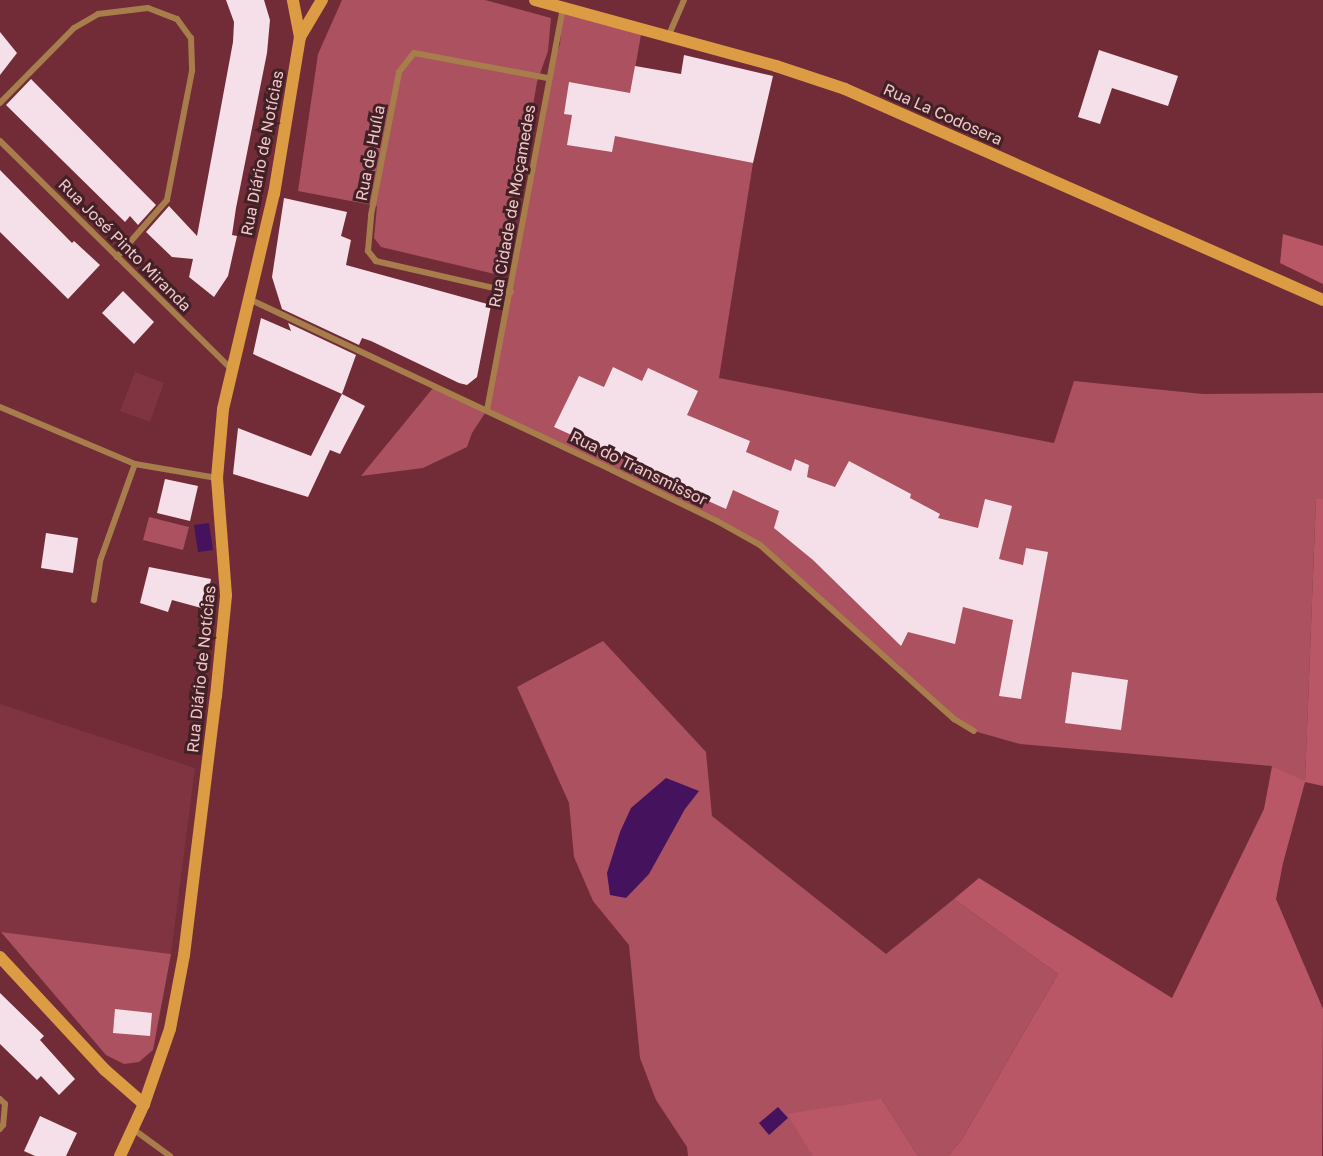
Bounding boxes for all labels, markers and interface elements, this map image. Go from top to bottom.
street label: Rua Diário de Notícias [237,69,287,237]
street label: Rua La Codosera [880,79,1006,149]
street label: Rua Cidade de Moçamedes [485,103,539,309]
street label: Rua de Huíla [351,104,389,202]
street label: Rua José Pinto Miranda [55,175,195,315]
street label: Rua do Transmissor [567,427,711,509]
street label: Rua Diário de Notícias [183,584,219,754]

